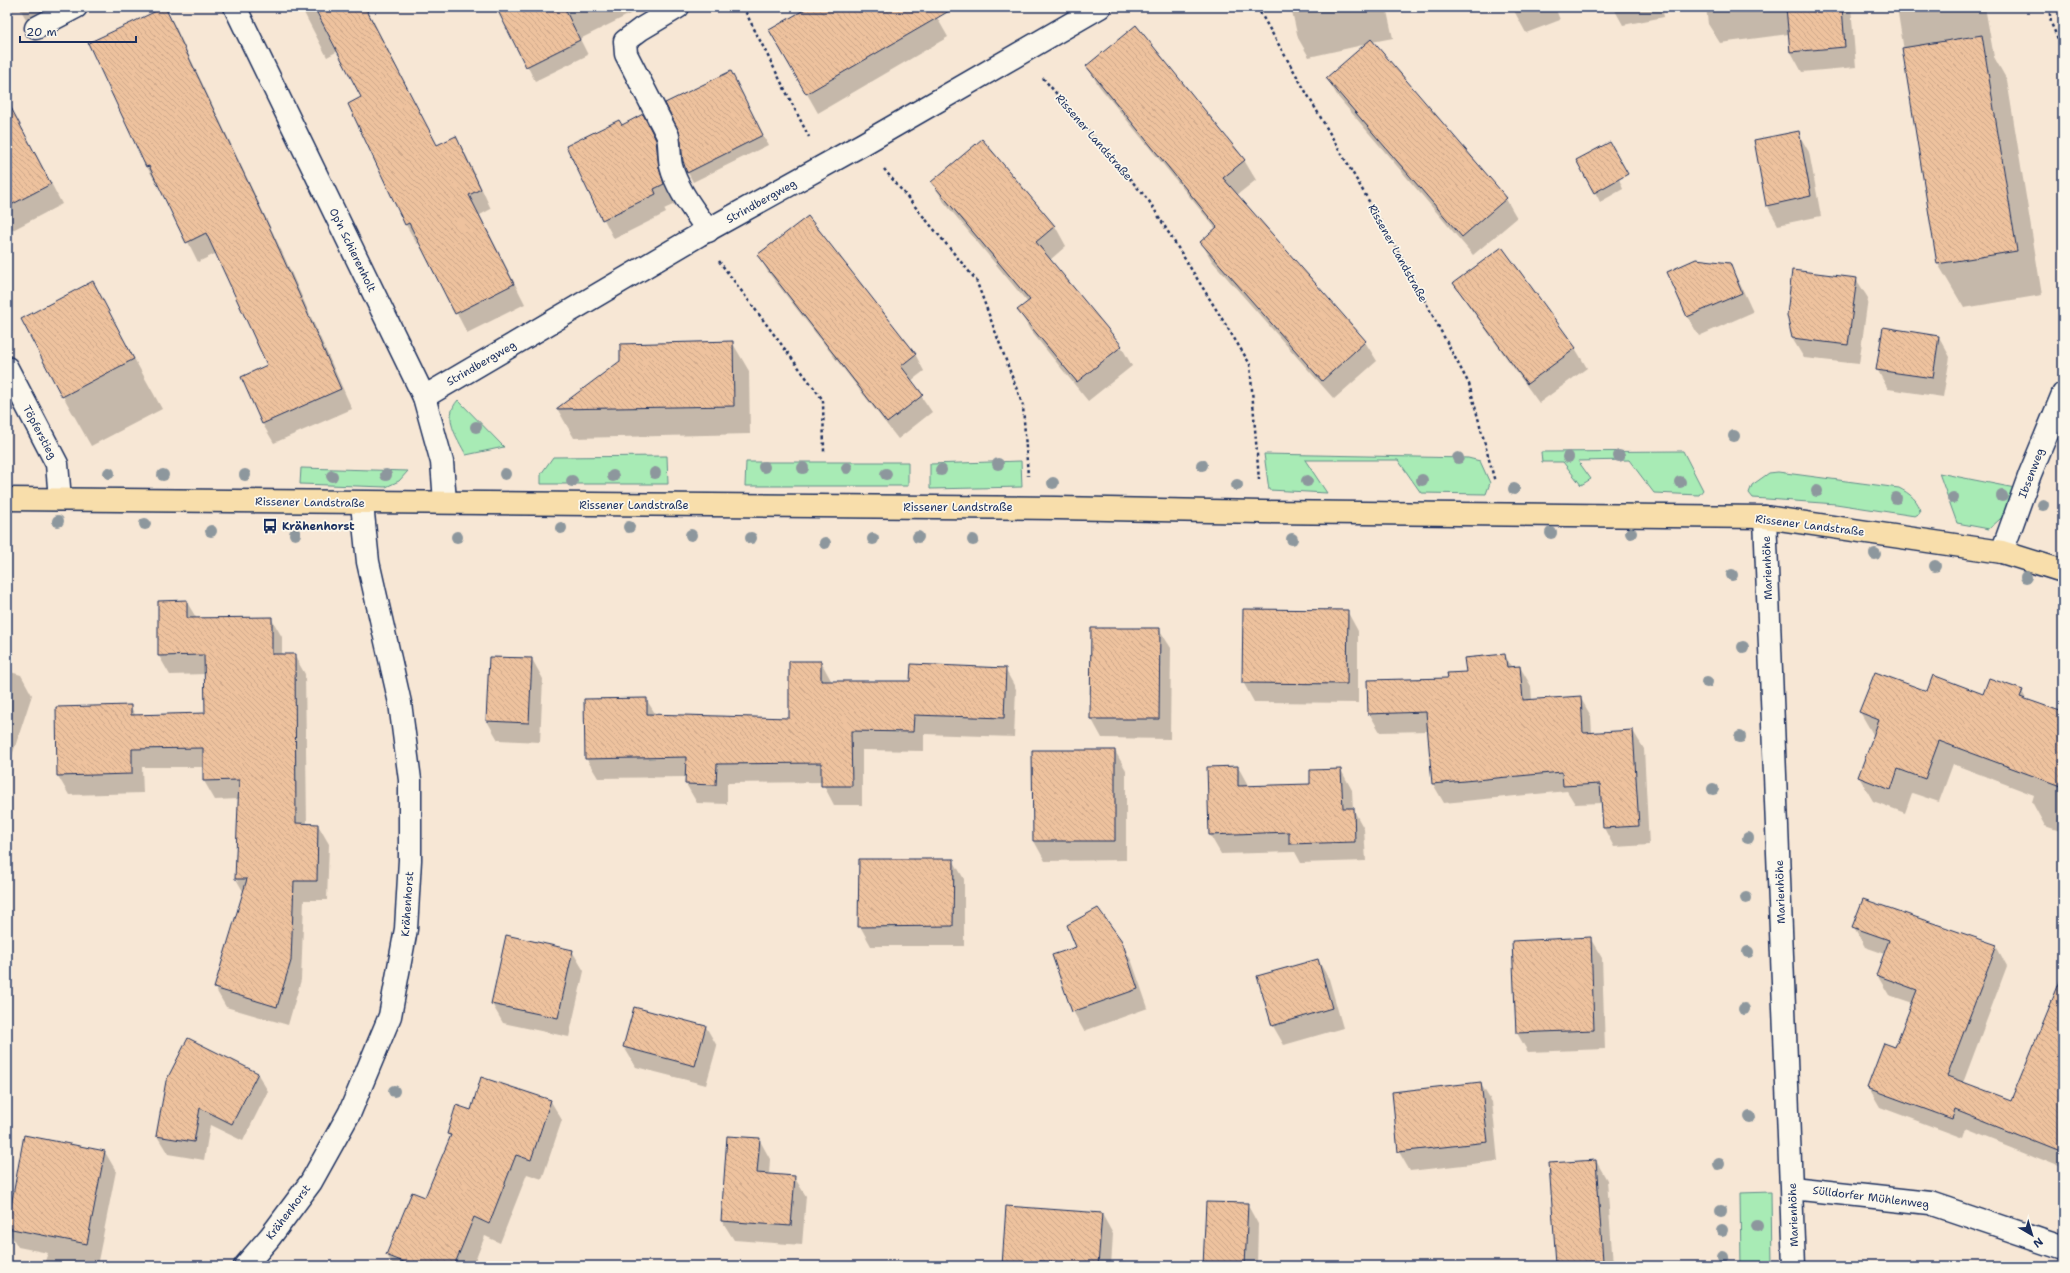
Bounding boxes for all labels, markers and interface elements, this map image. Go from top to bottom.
scale bar [20,18,136,44]
text: 20 m [26,24,57,40]
street label: Rissener Landstraße [1052,91,1135,184]
street label: Strindbergweg [723,176,799,227]
street label: Rissener Landstraße [1364,202,1431,305]
street label: Op'n Schierenholt [326,206,379,295]
street label: Strindbergweg [444,337,519,389]
street label: Töpferstieg [19,403,60,462]
street label: Ibsenweg [2015,446,2048,500]
street label: Rissener Landstraße [255,494,365,511]
street label: Rissener Landstraße [579,498,689,513]
street label: Rissener Landstraße [903,500,1013,515]
street label: Rissener Landstraße [1755,511,1865,540]
bus stop icon: Krähenhorst [261,517,279,535]
place label: Krähenhorst [282,519,355,534]
street label: Marienhöhe [1759,536,1776,600]
street label: Marienhöhe [1772,860,1789,924]
street label: Krähenhorst [398,871,417,937]
street label: Krähenhorst [263,1181,314,1243]
street label: Marienhöhe [1785,1183,1802,1247]
street label: Sülldorfer Mühlenweg [1812,1183,1930,1212]
north arrow [2012,1215,2052,1255]
text: N [2030,1234,2046,1251]

